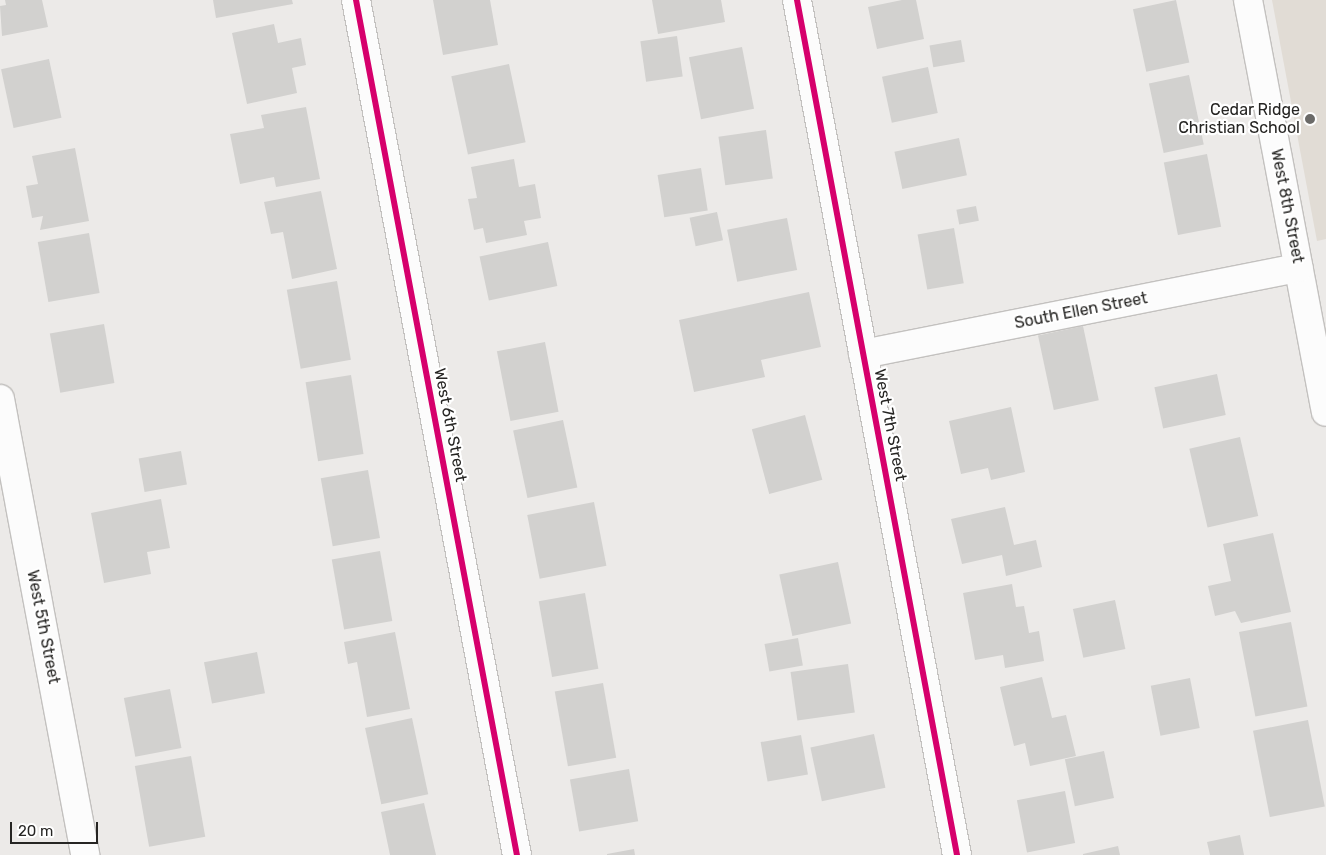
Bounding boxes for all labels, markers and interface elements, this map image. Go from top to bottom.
place label: Cedar Ridge Christian School [1178,100,1300,138]
marker: Cedar Ridge Christian School [1304,113,1316,125]
street label: West 8th Street [1266,147,1308,265]
street label: South Ellen Street [1013,289,1149,333]
street label: West 6th Street [430,366,470,484]
street label: West 7th Street [870,367,910,483]
street label: West 5th Street [23,569,63,685]
scale bar [12,812,100,844]
text: 20 m [18,822,53,840]

